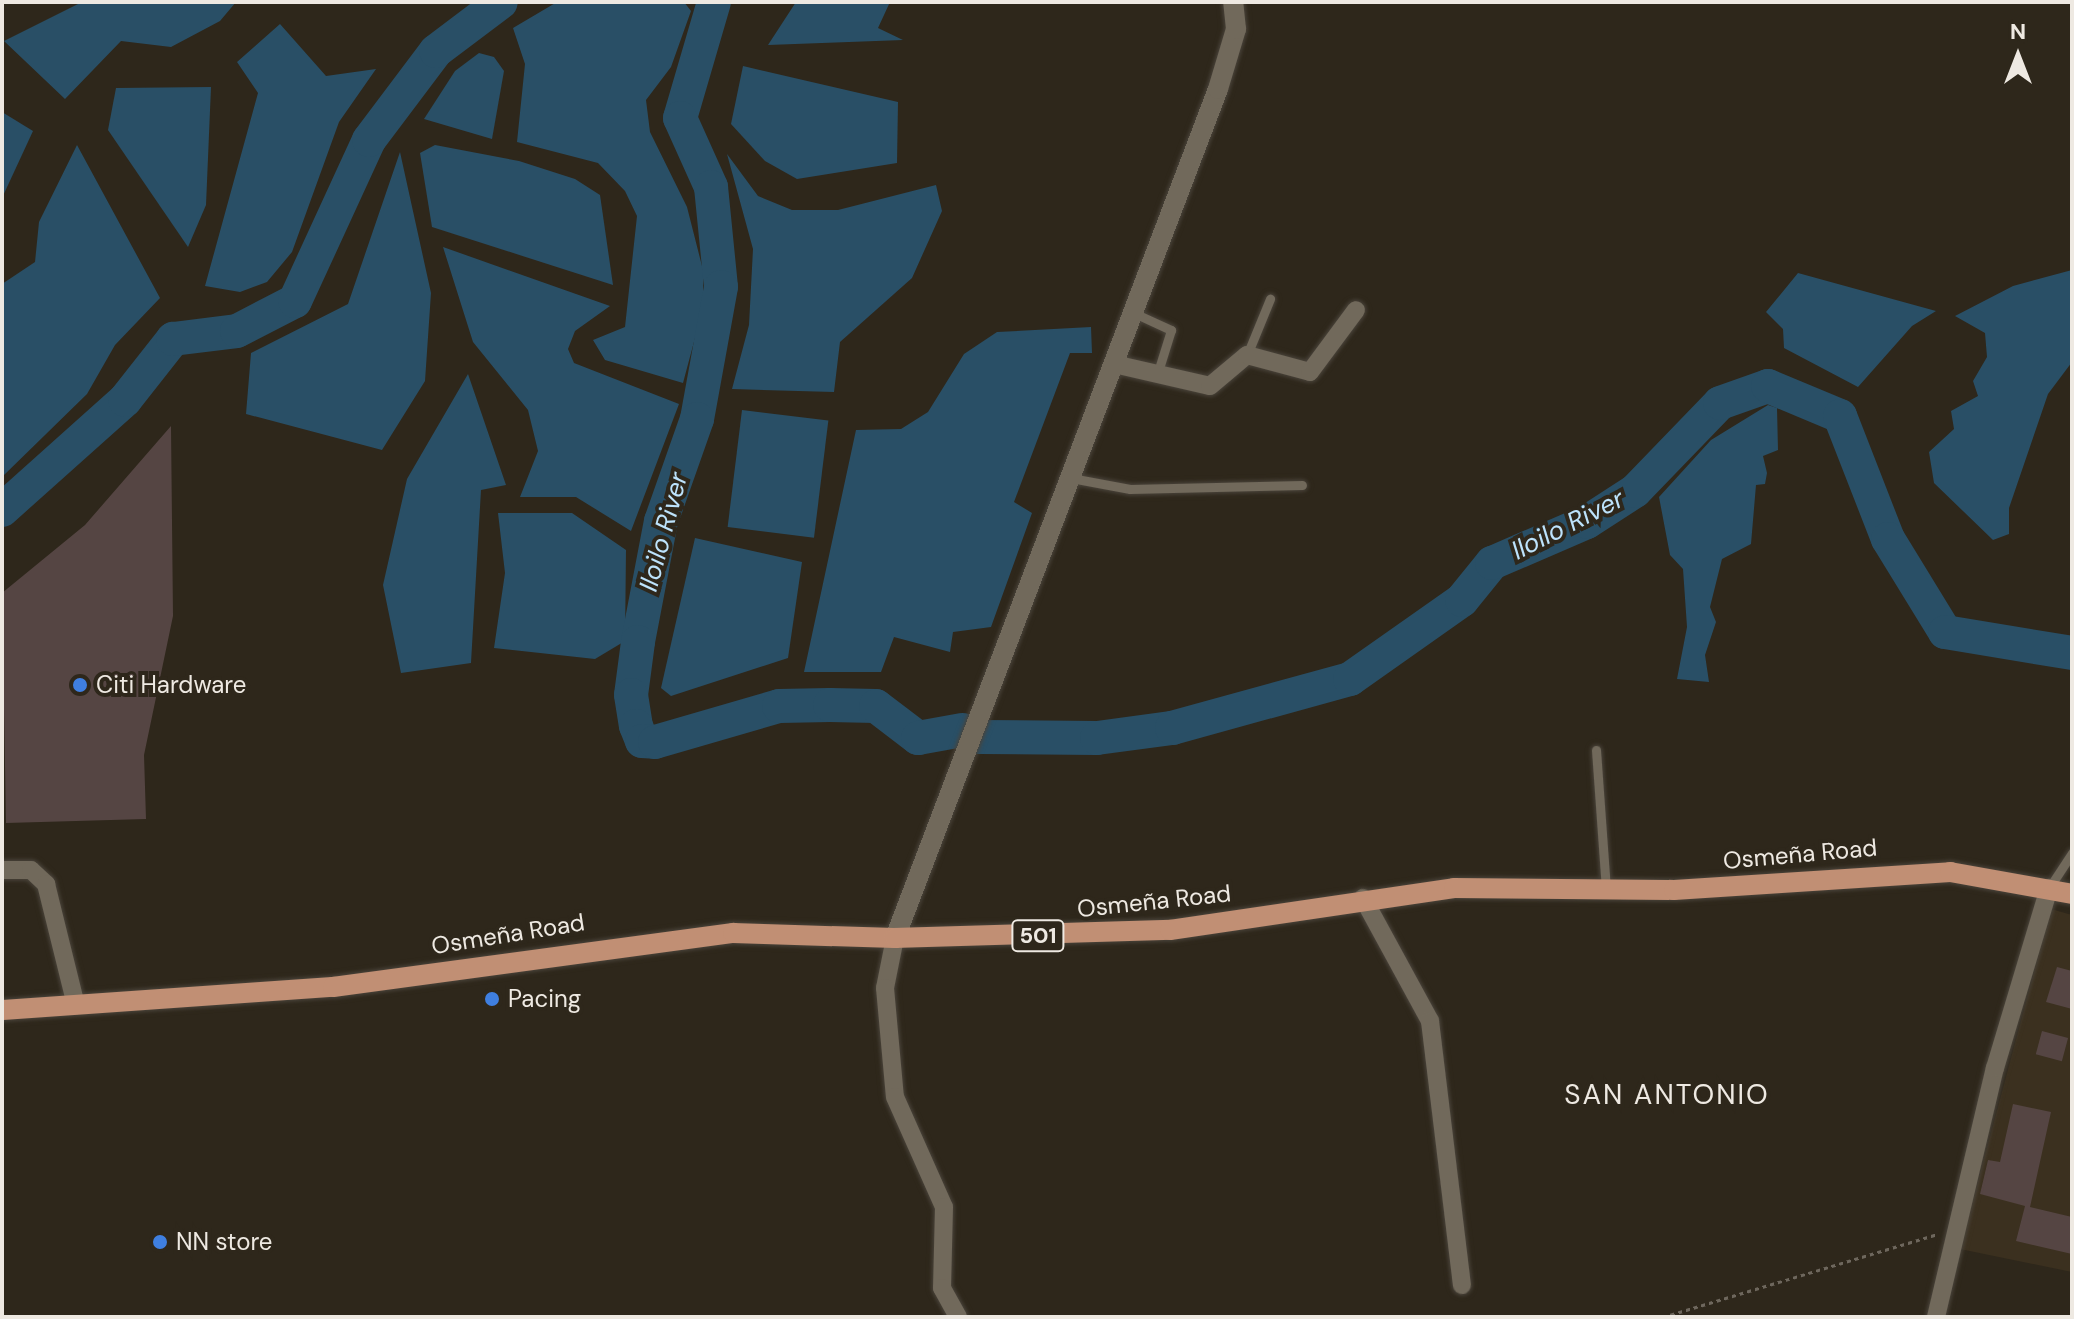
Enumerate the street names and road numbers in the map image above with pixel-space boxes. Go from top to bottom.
street label: Osmeña Road [1722,833,1878,875]
street label: Osmeña Road [1076,879,1232,923]
street label: Osmeña Road [429,908,587,960]
road number: 501 [1010,918,1066,954]

